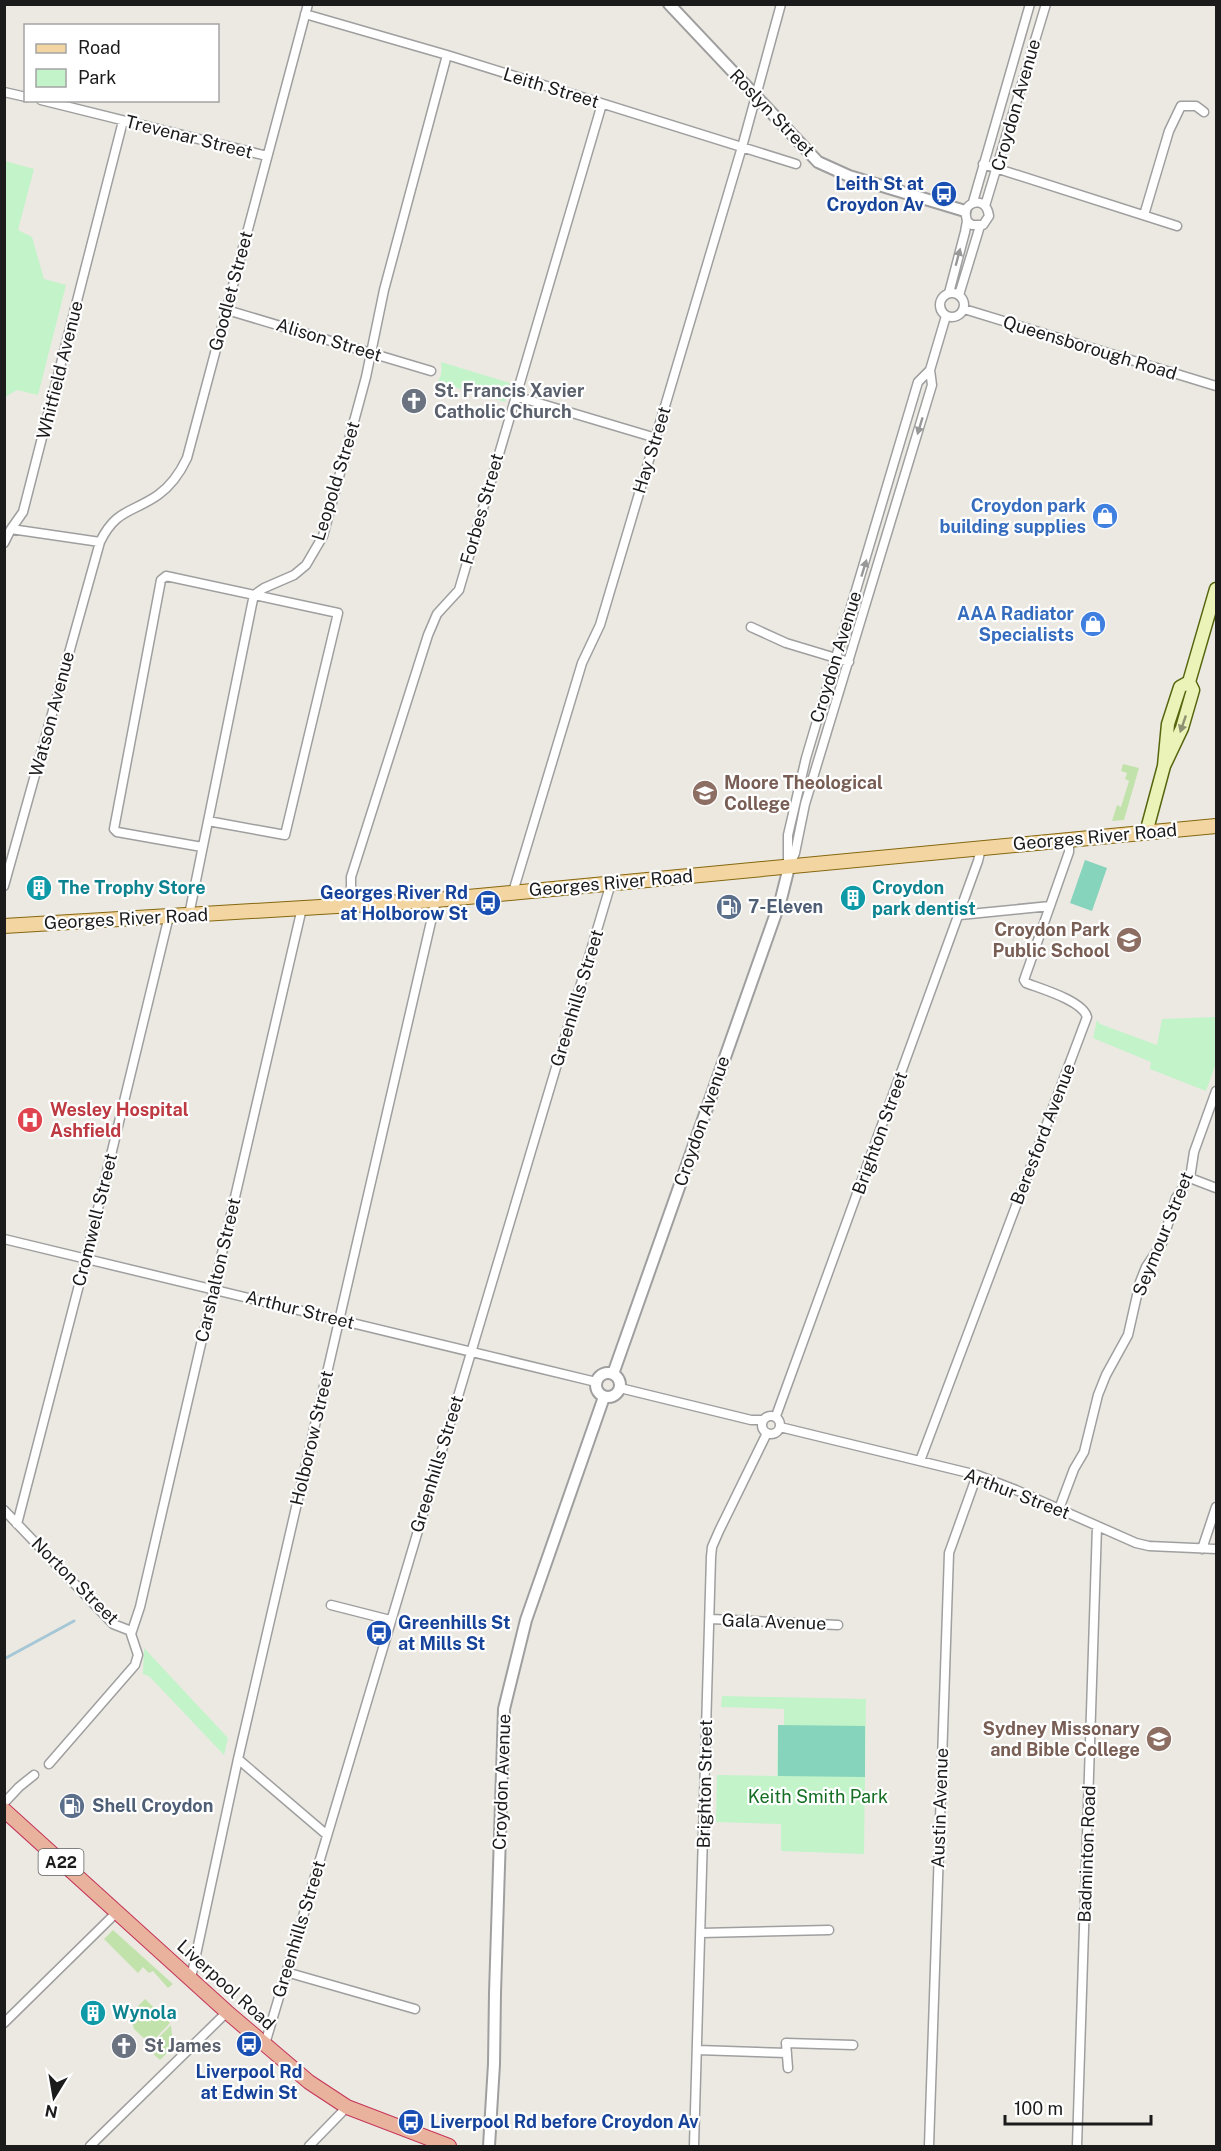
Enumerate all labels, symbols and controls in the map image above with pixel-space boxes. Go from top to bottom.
legend [24,24,219,102]
street label: Croydon Avenue [987,36,1044,173]
text: Road [78,37,121,58]
street label: Leith Street [501,63,602,112]
street label: Roslyn Street [725,65,819,161]
text: Park [78,67,116,88]
street label: Trevenar Street [123,111,255,162]
place label: Leith St at Croydon Av [826,173,925,215]
bus stop icon: Leith St at Croydon Av [929,179,959,209]
street label: Goodlet Street [204,229,257,353]
one-way arrow [954,248,964,266]
street label: Whitfield Avenue [32,299,87,441]
street label: Queensborough Road [1001,311,1180,384]
street label: Alison Street [274,314,384,366]
place label: St. Francis Xavier Catholic Church [434,380,585,422]
church icon: St. Francis Xavier Catholic Church [399,386,429,416]
street label: Hay Street [628,404,675,496]
one-way arrow [914,417,924,435]
street label: Leopold Street [307,418,364,543]
street label: Forbes Street [456,451,507,567]
place label: Croydon park building supplies [940,495,1087,537]
shop icon: Croydon park building supplies [1090,501,1120,531]
one-way arrow [860,559,869,577]
street label: Croydon Avenue [806,589,865,725]
place label: AAA Radiator Specialists [957,603,1075,645]
shop icon: AAA Radiator Specialists [1078,609,1108,639]
street label: Watson Avenue [25,649,78,779]
one-way arrow [1177,716,1187,734]
place label: Moore Theological College [724,772,883,814]
school or university icon: Moore Theological College [690,778,720,808]
street label: Georges River Road [1012,819,1178,854]
street label: Georges River Road [528,865,694,900]
building icon: The Trophy Store [24,873,54,903]
place label: The Trophy Store [58,877,206,898]
place label: Croydon park dentist [872,877,976,919]
place label: Georges River Rd at Holborow St [320,882,468,924]
building icon: Croydon park dentist [838,883,868,913]
bus stop icon: Georges River Rd at Holborow St [473,888,503,918]
fuel station icon: 7-Eleven [714,892,744,922]
place label: 7-Eleven [748,896,823,917]
street label: Georges River Road [43,904,209,933]
place label: Croydon Park Public School [993,919,1111,961]
school or university icon: Croydon Park Public School [1114,925,1144,955]
street label: Greenhills Street [546,927,607,1069]
street label: Croydon Avenue [669,1053,734,1189]
street label: Beresford Avenue [1006,1060,1079,1207]
street label: Brighton Street [848,1069,911,1197]
place label: Wesley Hospital Ashfield [50,1099,189,1141]
hospital icon: Wesley Hospital Ashfield [15,1105,45,1135]
street label: Cromwell Street [68,1151,121,1289]
street label: Seymour Street [1128,1169,1197,1299]
street label: Carshalton Street [191,1196,244,1344]
street label: Arthur Street [243,1286,357,1333]
street label: Holborow Street [286,1368,337,1507]
street label: Greenhills Street [406,1393,467,1535]
street label: Arthur Street [961,1464,1073,1523]
street label: Norton Street [27,1533,123,1629]
street label: Gala Avenue [721,1609,827,1634]
place label: Greenhills St at Mills St [398,1612,511,1654]
bus stop icon: Greenhills St at Mills St [364,1618,394,1648]
street label: Croydon Avenue [489,1714,514,1850]
place label: Sydney Missonary and Bible College [983,1718,1140,1760]
street label: Brighton Street [693,1719,716,1849]
school or university icon: Sydney Missonary and Bible College [1144,1724,1174,1754]
street label: Austin Avenue [927,1748,952,1868]
street label: Badminton Road [1074,1785,1099,1923]
park label: Keith Smith Park [748,1786,888,1807]
fuel station icon: Shell Croydon [57,1791,87,1821]
place label: Shell Croydon [92,1795,213,1816]
road number: A22 [38,1849,84,1875]
street label: Greenhills Street [268,1858,329,2000]
street label: Liverpool Road [173,1935,280,2034]
building icon: Wynola [78,1998,108,2028]
place label: Wynola [112,2002,177,2023]
bus stop icon: Liverpool Rd at Edwin St [234,2029,264,2059]
church icon: St James [109,2031,139,2061]
place label: St James [144,2035,221,2056]
place label: Liverpool Rd at Edwin St [196,2061,302,2103]
north arrow [24,2067,84,2127]
scale bar [1005,2088,1150,2126]
text: 100 m [1014,2098,1063,2119]
text: N [43,2101,59,2122]
bus stop icon: Liverpool Rd before Croydon Av [396,2107,426,2137]
place label: Liverpool Rd before Croydon Av [430,2111,699,2132]

